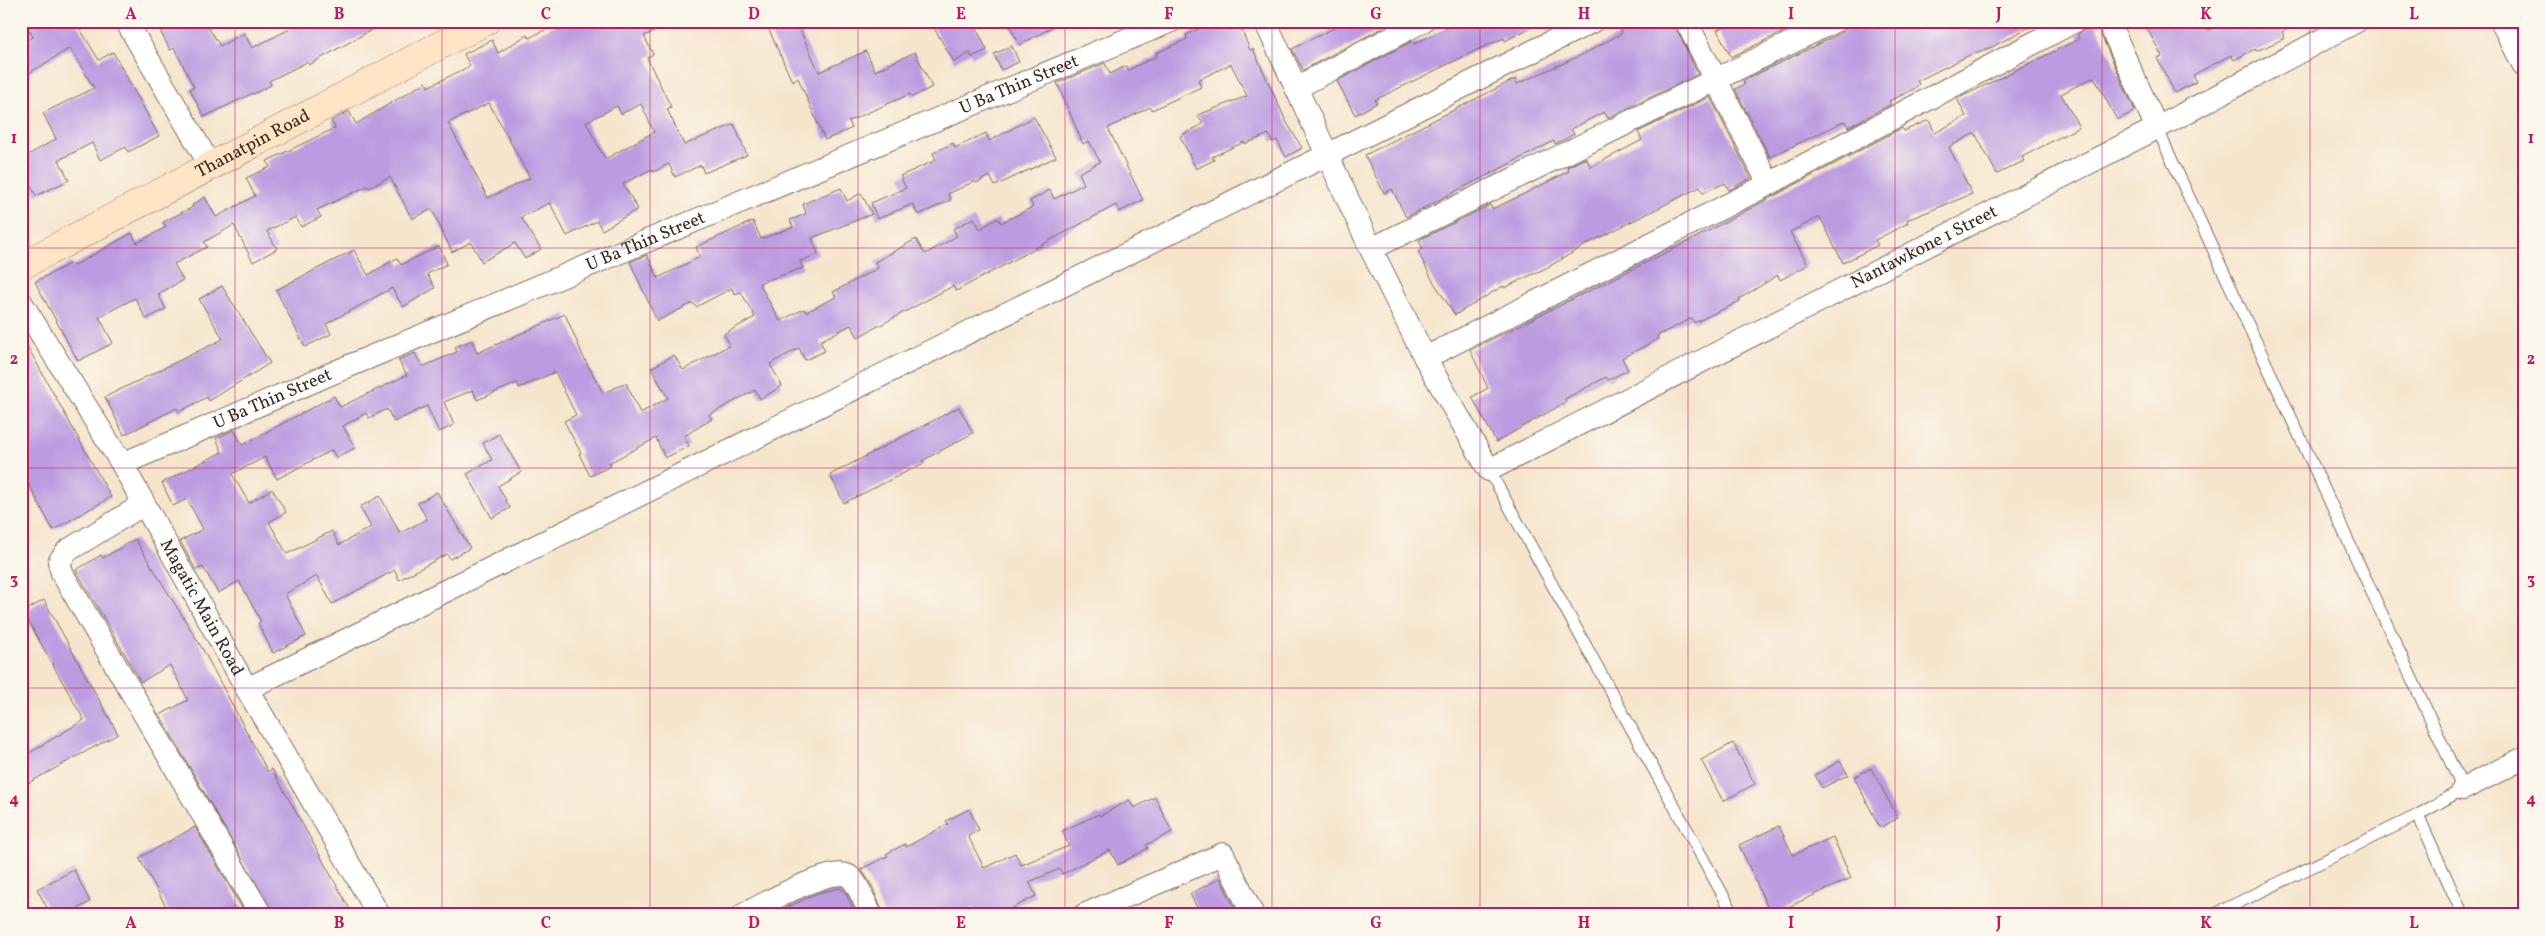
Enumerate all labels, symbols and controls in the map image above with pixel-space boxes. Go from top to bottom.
text: A [125,4,137,26]
text: B [334,4,345,26]
text: C [541,4,551,26]
text: D [748,4,760,26]
text: E [956,4,966,26]
text: F [1164,4,1174,26]
text: G [1370,4,1382,26]
text: H [1578,4,1590,26]
text: I [1788,4,1794,26]
text: J [1995,4,2002,26]
text: K [2200,4,2212,26]
text: L [2409,4,2419,26]
street label: U Ba Thin Street [956,49,1082,121]
street label: Thanatpin Road [191,103,315,184]
text: 1 [11,128,17,150]
text: 1 [2528,128,2534,150]
street label: Nantawkone 1 Street [1847,199,2002,295]
street label: U Ba Thin Street [582,205,709,278]
text: 2 [10,349,18,371]
text: 2 [2527,349,2535,371]
street label: U Ba Thin Street [209,362,336,436]
street label: Magatic Main Road [154,534,250,680]
text: 3 [10,569,18,591]
text: 3 [2527,569,2535,591]
text: 4 [9,789,19,811]
text: 4 [2526,789,2536,811]
text: A [125,913,137,935]
text: B [334,913,345,935]
text: C [541,913,551,935]
text: D [748,913,760,935]
text: E [956,913,966,935]
text: F [1164,913,1174,935]
text: G [1370,913,1382,935]
text: H [1578,913,1590,935]
text: I [1788,913,1794,935]
text: J [1995,913,2002,935]
text: K [2200,913,2212,935]
text: L [2409,913,2419,935]

